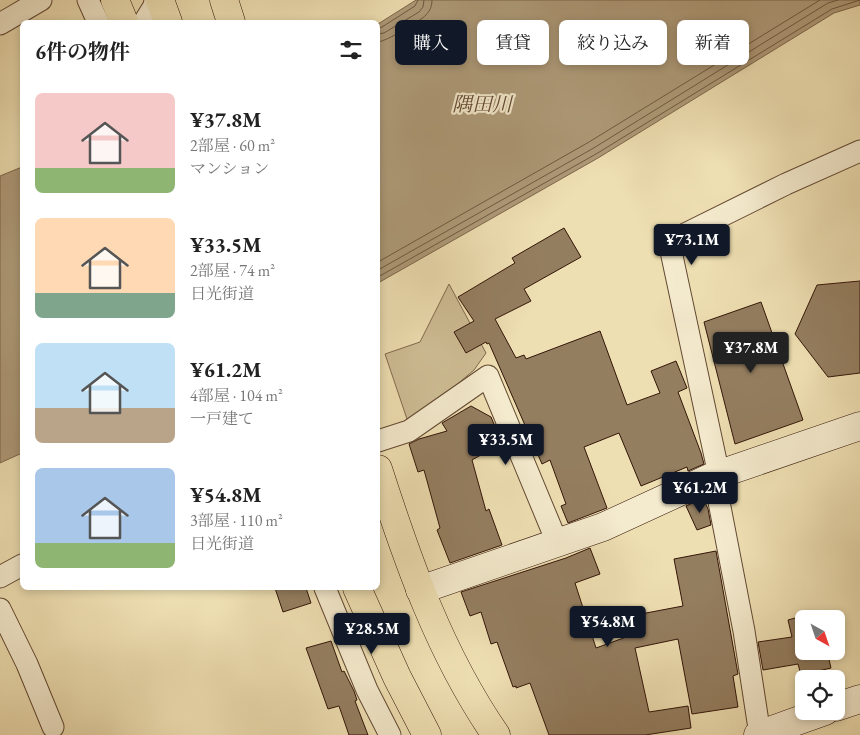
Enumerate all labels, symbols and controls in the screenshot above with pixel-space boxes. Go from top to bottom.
chip: 購入 [395,20,467,65]
chip: 賃貸 [477,20,549,65]
chip: 絞り込み [559,20,667,65]
chip: 新着 [677,20,749,65]
icon: filters [337,36,365,64]
text: 6件の物件 [35,38,130,65]
water label: 隅田川 [452,91,514,117]
text: ¥37.8M [190,106,261,133]
icon: home [75,113,135,173]
text: 2部屋 · 60 m² [190,135,275,156]
text: マンション [190,158,269,179]
pin: ¥73.1M [651,224,733,266]
text: ¥73.1M [665,229,719,250]
text: ¥33.5M [190,231,261,258]
icon: home [75,238,135,298]
text: 2部屋 · 74 m² [190,260,275,281]
text: 日光街道 [190,283,254,304]
pin: ¥37.8M [710,332,792,374]
text: ¥37.8M [724,337,778,358]
text: ¥61.2M [190,356,261,383]
icon: home [75,363,135,423]
text: 4部屋 · 104 m² [190,385,283,406]
text: 一戸建て [190,408,254,429]
pin: ¥33.5M [465,424,547,466]
text: ¥33.5M [479,429,533,450]
pin: ¥61.2M [659,472,741,514]
text: ¥61.2M [673,477,727,498]
text: ¥54.8M [190,481,261,508]
icon: home [75,488,135,548]
text: 3部屋 · 110 m² [190,510,283,531]
text: 日光街道 [190,533,254,554]
pin: ¥54.8M [567,606,649,648]
north arrow [795,610,845,660]
map controls [795,610,845,720]
text: ¥54.8M [581,611,635,632]
pin: ¥28.5M [331,612,413,655]
text: ¥28.5M [345,618,399,639]
button: locate [795,670,845,720]

